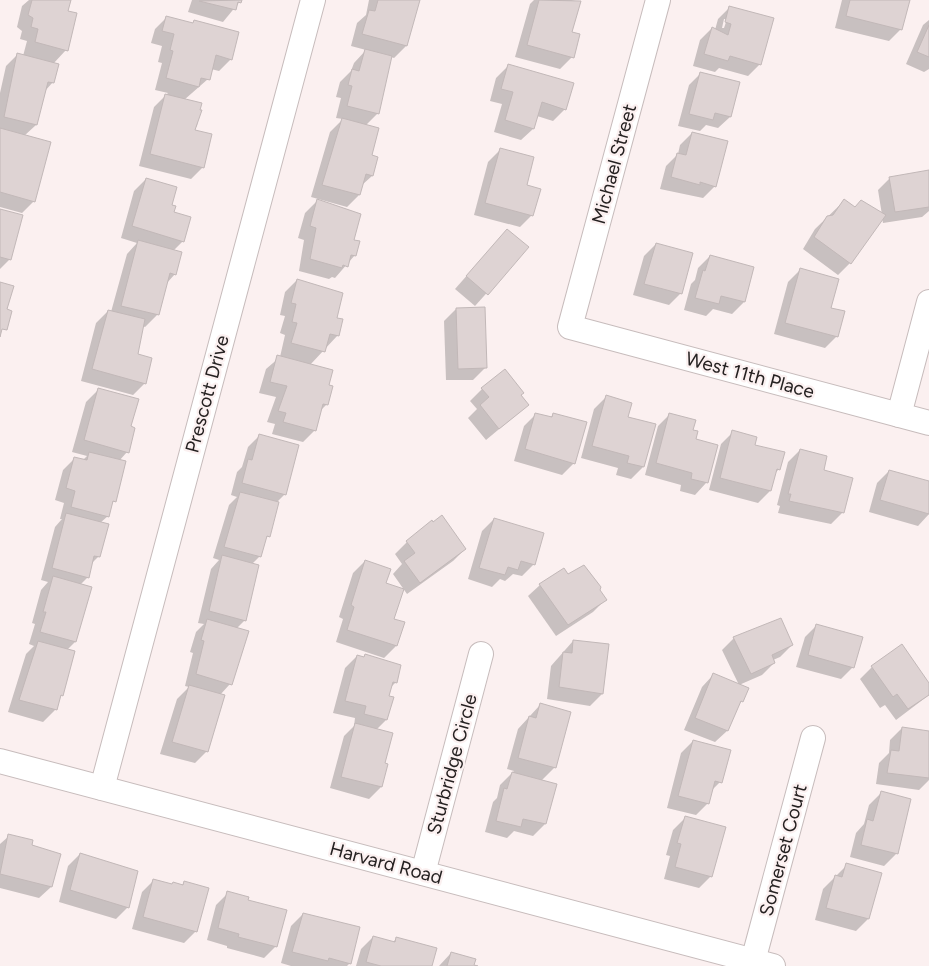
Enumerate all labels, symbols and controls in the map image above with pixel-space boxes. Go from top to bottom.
street label: Michael Street [587,101,641,227]
street label: Prescott Drive [180,333,234,455]
street label: West 11th Place [683,347,817,403]
street label: Sturbridge Circle [422,691,482,837]
street label: Somerset Court [754,781,812,919]
street label: Harvard Road [327,837,445,889]

